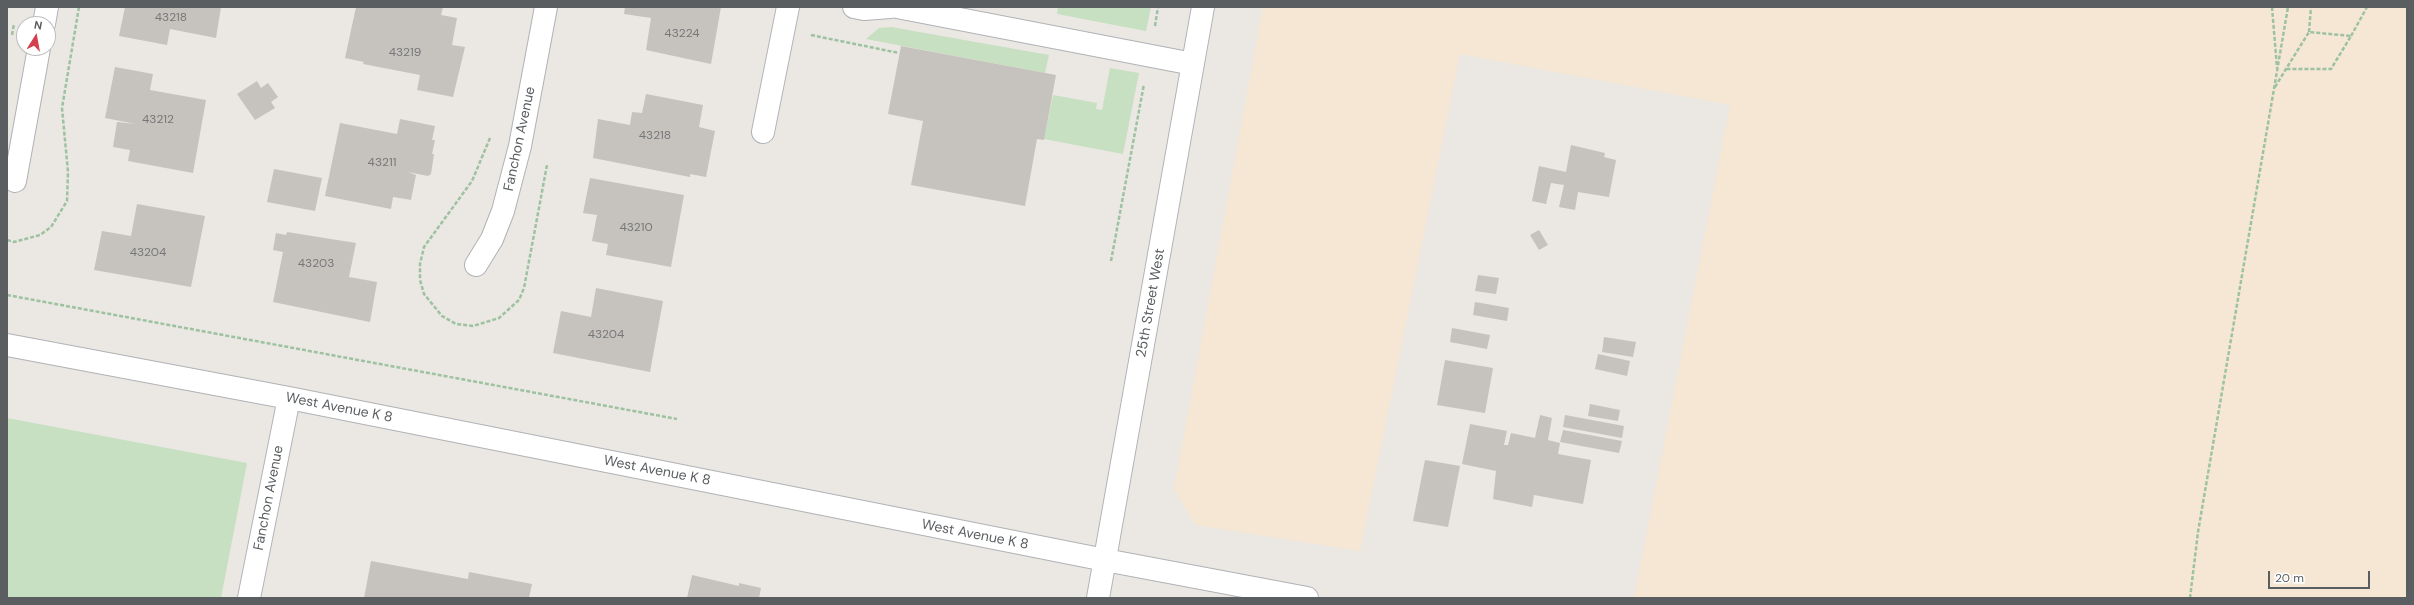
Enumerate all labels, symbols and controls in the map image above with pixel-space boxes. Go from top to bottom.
house number: 43218 [155,11,187,25]
north arrow [16,16,56,56]
text: N [33,18,43,33]
house number: 43224 [664,27,700,41]
house number: 43219 [389,46,421,60]
street label: Fanchon Avenue [501,85,539,193]
house number: 43212 [142,113,174,127]
house number: 43218 [639,129,671,143]
house number: 43211 [368,156,396,170]
house number: 43210 [619,221,653,235]
house number: 43204 [130,246,166,260]
street label: 25th Street West [1133,247,1169,359]
house number: 43203 [298,257,334,271]
house number: 43204 [588,328,624,342]
street label: West Avenue K 8 [284,389,394,427]
street label: Fanchon Avenue [251,444,287,552]
street label: West Avenue K 8 [602,452,712,490]
street label: West Avenue K 8 [920,516,1030,554]
scale bar [2270,563,2372,589]
text: 20 m [2275,570,2304,586]

